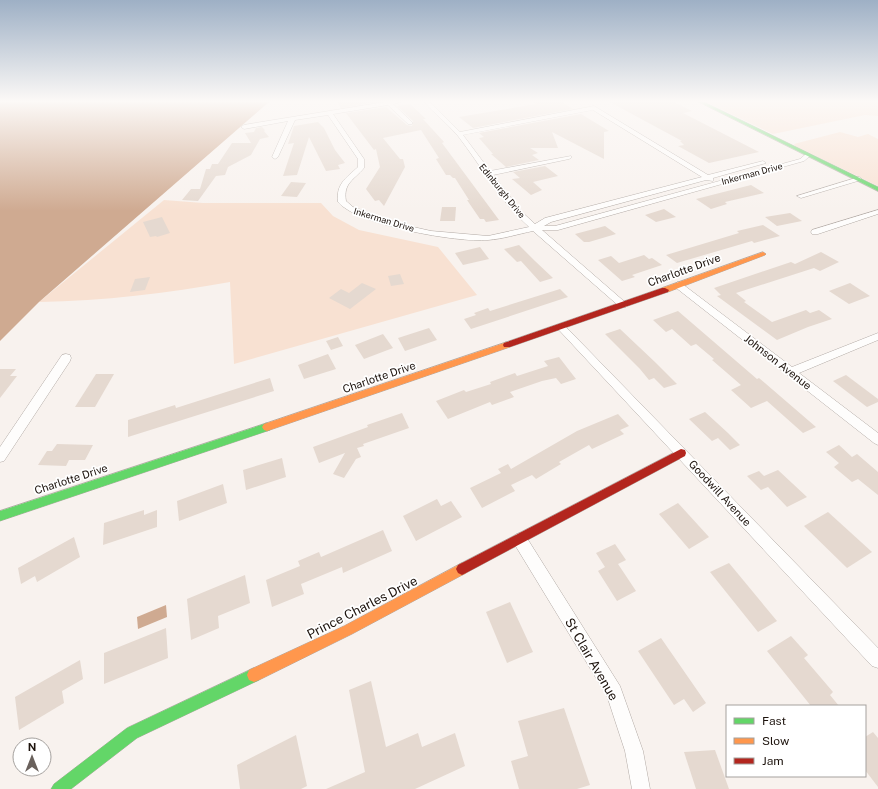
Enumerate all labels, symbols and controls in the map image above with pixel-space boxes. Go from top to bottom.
street label: Inkerman Drive [720,160,784,187]
street label: Edinburgh Drive [477,161,528,220]
street label: Inkerman Drive [352,205,416,234]
street label: Charlotte Drive [646,251,722,289]
street label: Johnson Avenue [742,332,814,392]
street label: Charlotte Drive [341,359,417,395]
street label: Goodwill Avenue [686,458,754,528]
street label: Charlotte Drive [33,462,109,496]
street label: Prince Charles Drive [304,573,420,642]
street label: St Clair Avenue [562,615,621,703]
legend [726,705,866,777]
text: Fast [762,714,787,728]
text: Slow [762,734,790,748]
north arrow [12,737,52,777]
text: N [28,741,36,753]
text: Jam [762,754,784,768]

